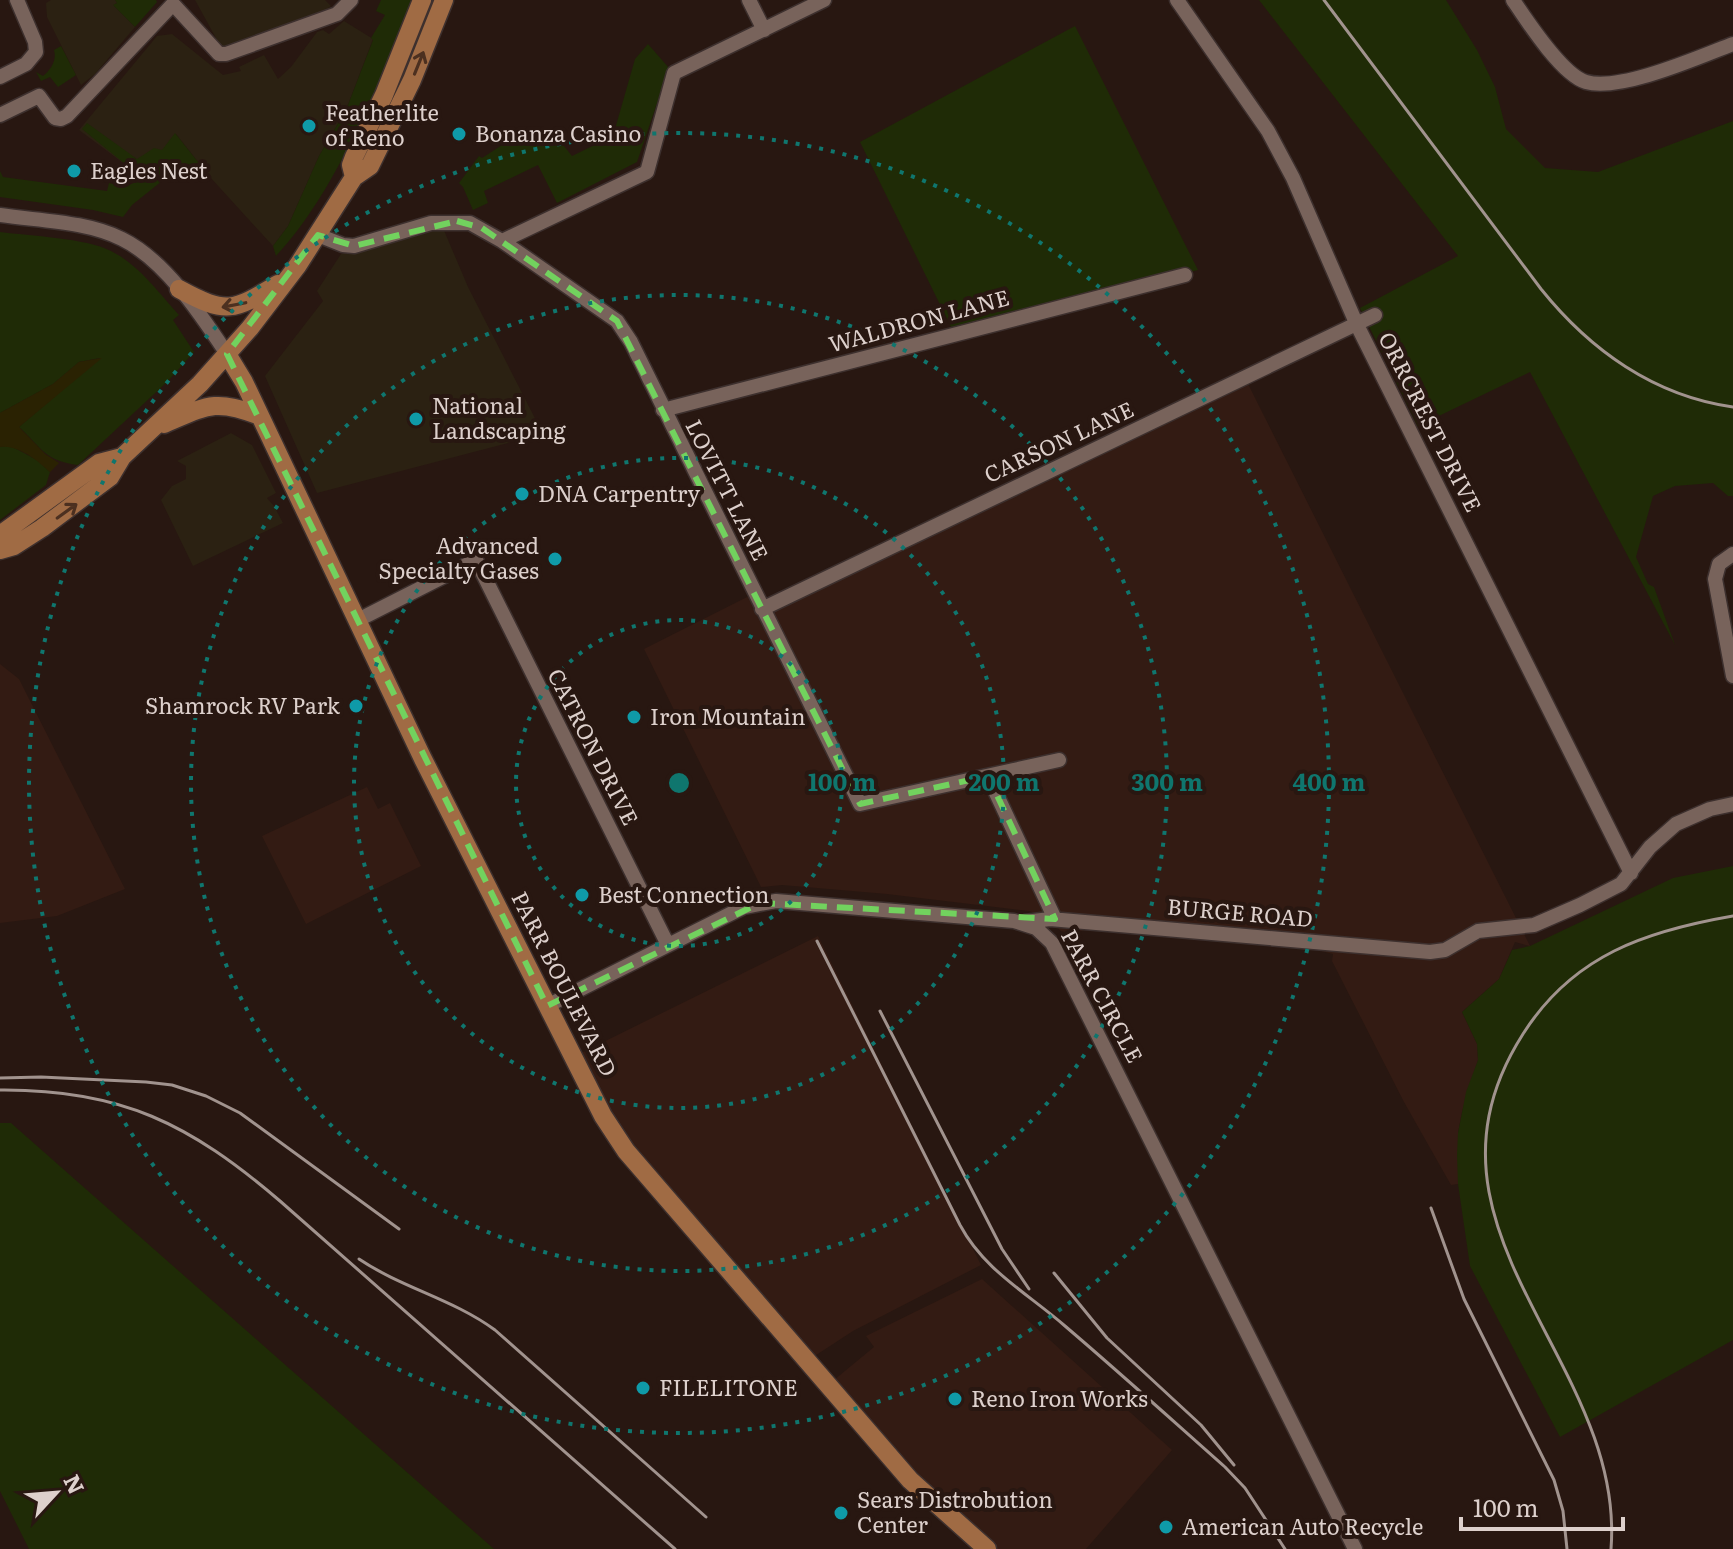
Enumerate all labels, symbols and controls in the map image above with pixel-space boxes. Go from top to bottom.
one-way arrow [413,51,427,76]
place label: Featherlite of Reno [325,95,439,153]
place label: Bonanza Casino [475,116,641,149]
marker: Featherlite of Reno [300,117,318,135]
marker: Bonanza Casino [450,125,468,143]
place label: Eagles Nest [90,153,208,186]
marker: Eagles Nest [65,162,83,180]
street label: WALDRON LANE [825,280,1013,360]
one-way arrow [222,298,248,313]
street label: ORRCREST DRIVE [1372,325,1491,517]
place label: National Landscaping [432,388,567,446]
street label: CARSON LANE [978,391,1139,490]
marker: National Landscaping [407,410,425,428]
street label: LOVITT LANE [679,413,778,566]
place label: DNA Carpentry [538,476,700,509]
marker: DNA Carpentry [513,485,531,503]
one-way arrow [55,503,77,519]
place label: Advanced Specialty Gases [379,528,539,586]
marker: Advanced Specialty Gases [546,550,564,568]
street label: CATRON DRIVE [541,662,648,830]
place label: Shamrock RV Park [145,688,341,721]
marker: Shamrock RV Park [347,697,365,715]
place label: Iron Mountain [650,699,806,732]
marker: Iron Mountain [625,708,643,726]
text: 100 m [808,763,876,798]
text: 200 m [968,763,1040,798]
text: 300 m [1131,763,1203,798]
text: 400 m [1293,763,1365,798]
centre of rings [665,769,693,797]
place label: Best Connection [598,877,769,910]
street label: PARR BOULEVARD [504,885,626,1082]
marker: Best Connection [573,886,591,904]
street label: BURGE ROAD [1166,889,1314,934]
street label: PARR CIRCLE [1054,922,1152,1068]
place label: FILELITONE [659,1370,798,1403]
marker: FILELITONE [634,1379,652,1397]
place label: Reno Iron Works [971,1381,1148,1414]
marker: Reno Iron Works [946,1390,964,1408]
north arrow [16,1453,96,1533]
text: N [56,1468,94,1499]
scale bar [1461,1481,1623,1531]
place label: Sears Distrobution Center [857,1482,1053,1540]
text: 100 m [1473,1489,1539,1524]
marker: Sears Distrobution Center [832,1504,850,1522]
place label: American Auto Recycle [1182,1509,1423,1542]
marker: American Auto Recycle [1157,1518,1175,1536]

